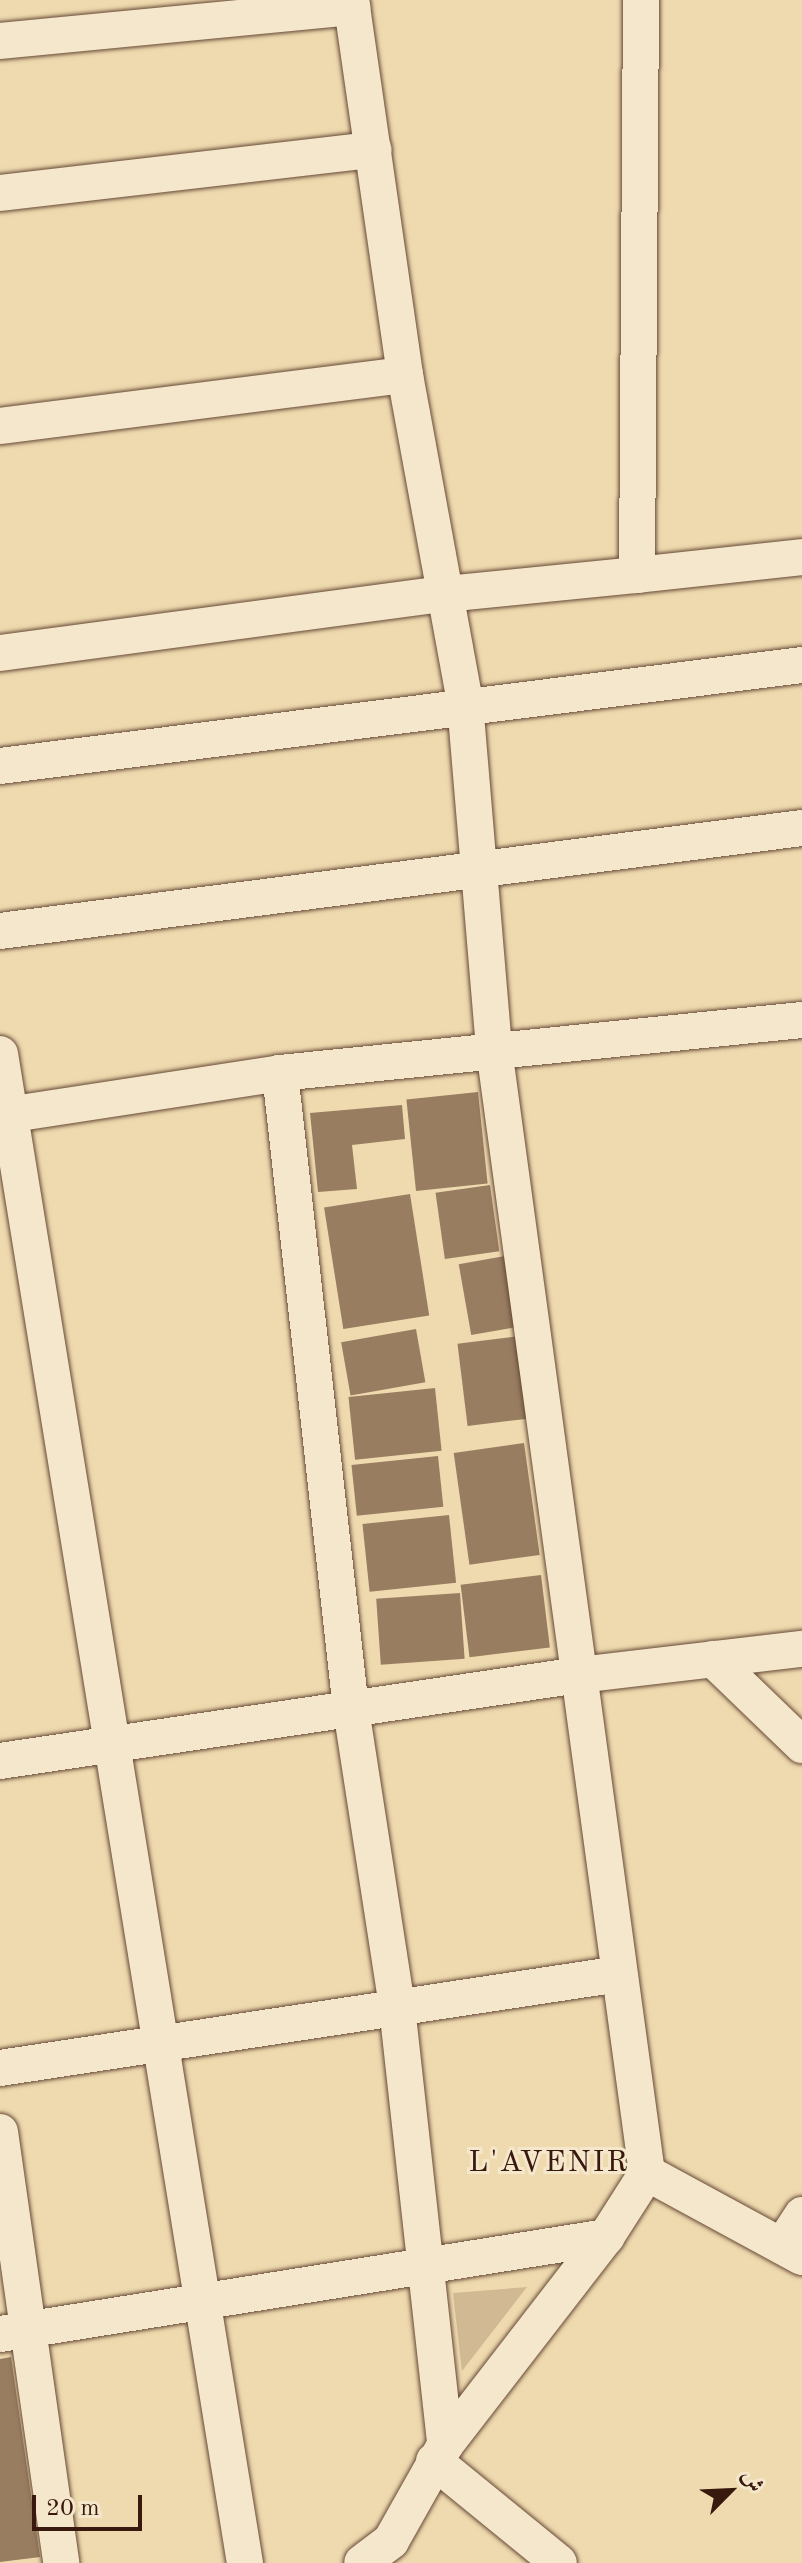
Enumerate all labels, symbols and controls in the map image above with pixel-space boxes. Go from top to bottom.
district label: L'AVENIR [468,2145,630,2181]
north arrow [690,2451,770,2531]
text: ش [737,2467,766,2496]
scale bar [36,2479,146,2529]
text: 20 m [46,2497,100,2521]

